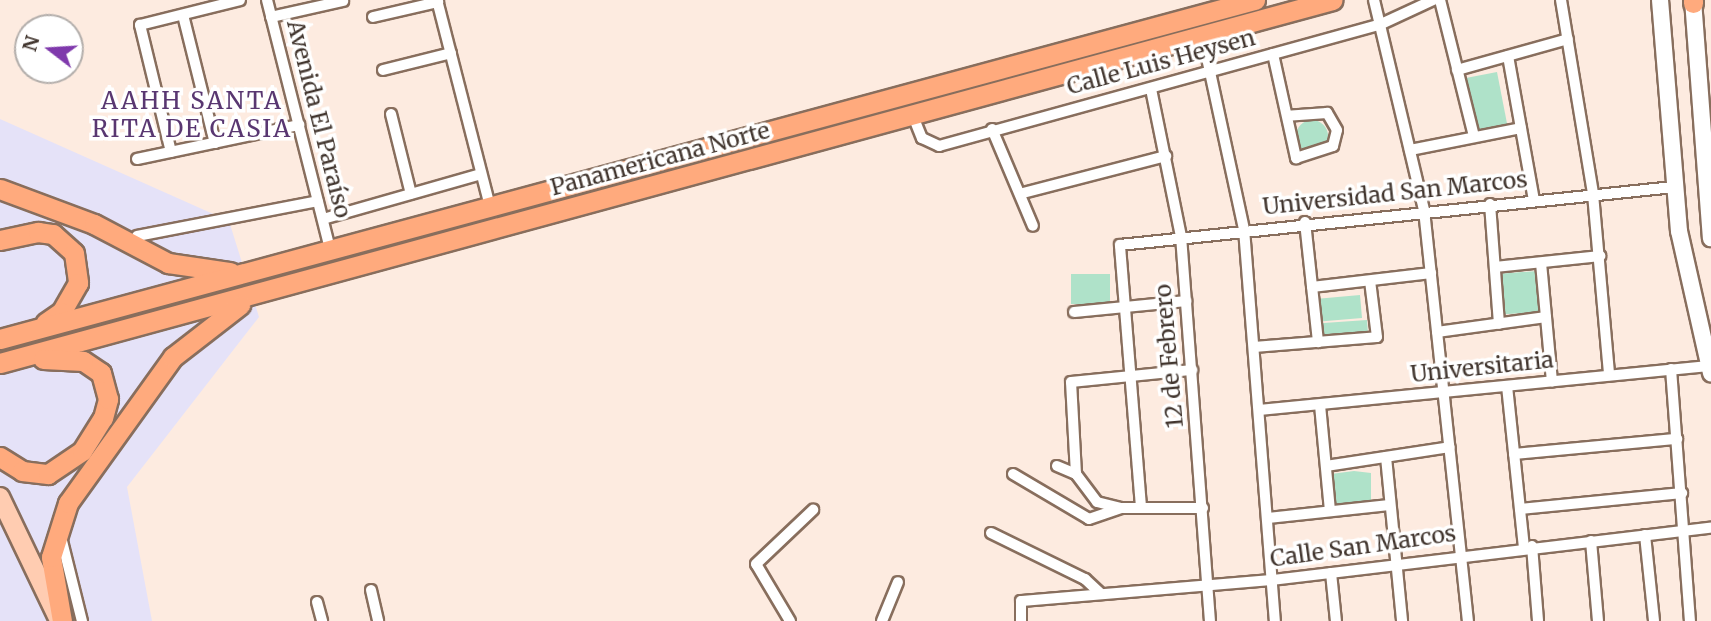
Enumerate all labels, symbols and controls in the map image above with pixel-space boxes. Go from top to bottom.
north arrow [14,14,84,84]
street label: Avenida El Paraíso [281,17,357,221]
street label: Calle Luis Heysen [1064,24,1258,100]
text: N [17,33,44,54]
district label: AAHH SANTA RITA DE CASIA [93,87,291,143]
street label: Panamericana Norte [547,116,773,202]
street label: Universidad San Marcos [1261,165,1529,221]
street label: 12 de Febrero [1149,283,1189,429]
street label: Universitaria [1409,346,1555,388]
street label: Calle San Marcos [1268,519,1458,573]

